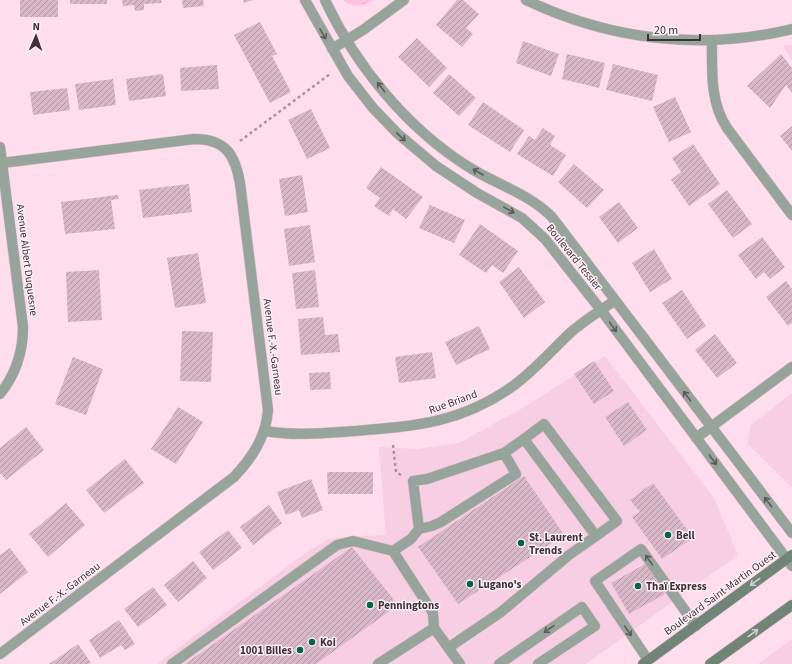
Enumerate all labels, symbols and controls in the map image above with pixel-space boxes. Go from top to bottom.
north arrow [16,16,56,56]
scale bar [648,16,700,42]
text: N [32,19,40,34]
text: 20 m [654,22,678,39]
one-way arrow [320,28,328,40]
one-way arrow [376,81,385,92]
one-way arrow [396,133,407,142]
one-way arrow [472,168,484,176]
street label: Avenue Albert Duquesne [13,203,41,317]
one-way arrow [503,206,515,214]
street label: Boulevard Tessier [543,221,605,293]
street label: Avenue F.-X.-Garneau [260,298,286,396]
one-way arrow [609,321,617,332]
street label: Rue Briand [427,386,479,418]
one-way arrow [683,391,692,402]
one-way arrow [709,455,717,466]
one-way arrow [764,496,773,507]
place label: Bell [676,528,695,543]
place label: St. Laurent Trends [529,530,583,558]
marker: Bell [663,530,673,540]
marker: St. Laurent Trends [516,538,526,548]
street label: Boulevard Saint-Martin Ouest [661,547,779,639]
one-way arrow [645,555,653,566]
street label: Avenue F.-X.-Garneau [17,559,103,629]
place label: Lugano's [478,577,522,592]
one-way arrow [750,578,761,586]
marker: Lugano's [465,579,475,589]
place label: Thaï Express [646,579,707,594]
marker: Thaï Express [633,581,643,591]
place label: Penningtons [378,598,439,613]
marker: Penningtons [365,600,375,610]
one-way arrow [544,625,555,633]
one-way arrow [624,625,632,636]
one-way arrow [748,629,759,637]
place label: Koi [320,635,336,650]
marker: Koi [307,637,317,647]
place label: 1001 Billes [240,643,292,658]
marker: 1001 Billes [295,645,305,655]

